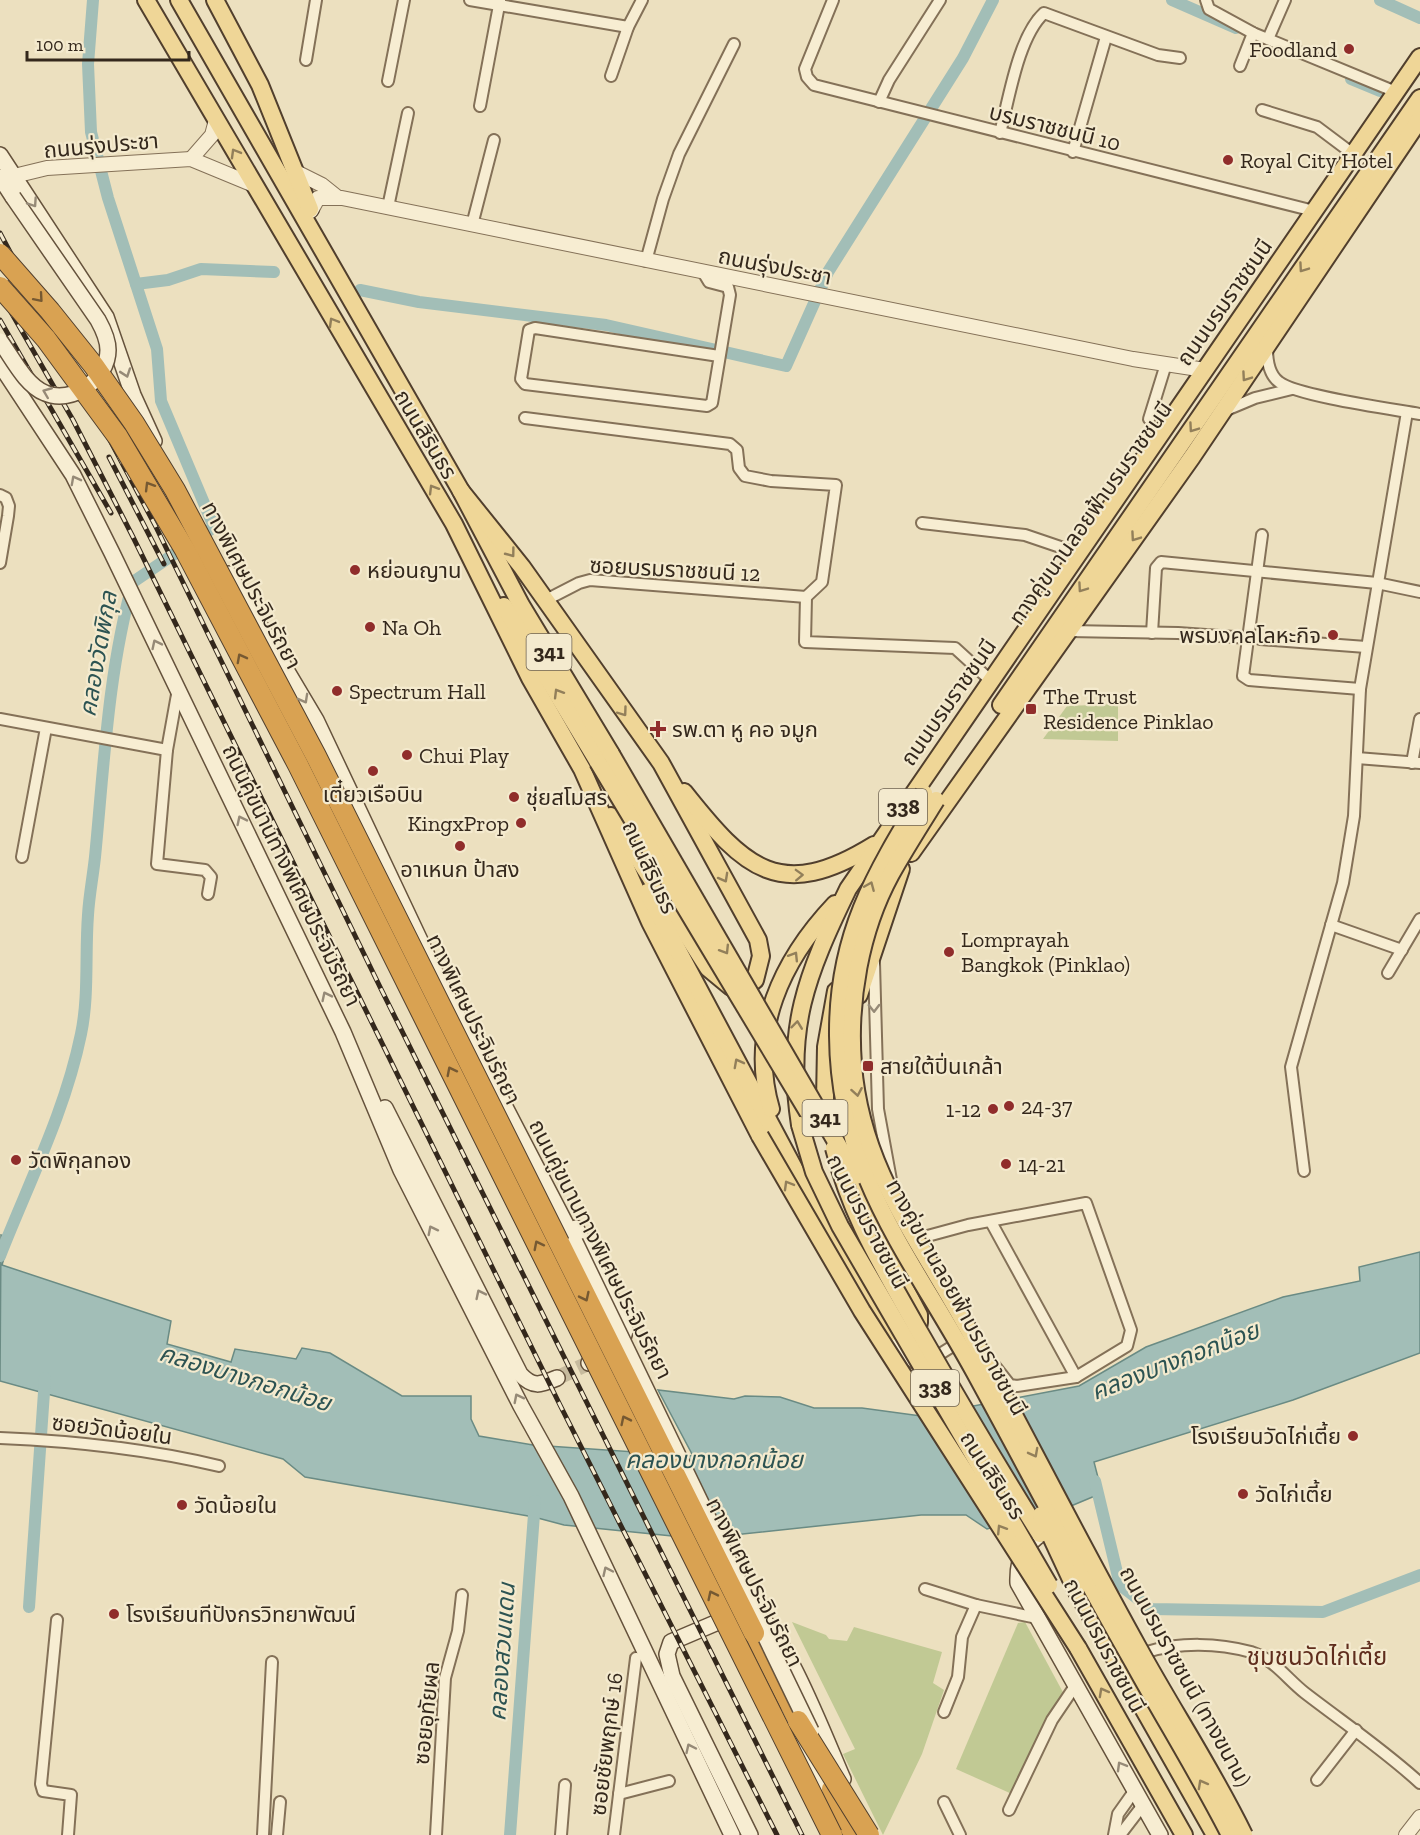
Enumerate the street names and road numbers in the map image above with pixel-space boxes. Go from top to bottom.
street label: บรมราชชนนี 10 [986,98,1123,157]
street label: ถนนรุ่งประชา [42,127,160,164]
street label: ถนนบรมราชชนนี [1171,234,1278,371]
street label: ถนนรุ่งประชา [716,242,834,291]
street label: ถนนสิรินธร [388,385,463,484]
street label: ทางคู่ขนานลอยฟ้าบรมราชชนนี [1003,397,1178,630]
street label: ทางพิเศษประจิมรัถยา [196,497,307,674]
street label: ซอยบรมราชชนนี 12 [589,552,761,587]
road number: 341 [526,634,572,670]
street label: ถนนบรมราชชนนี [895,634,1002,771]
street label: ถนนคู่ขนานทางพิเศษประจิมรัถยา [216,740,367,1011]
road number: 338 [879,789,927,825]
street label: ถนนสิรินธร [616,816,683,918]
street label: ทางพิเศษประจิมรัถยา [421,930,527,1109]
road number: 341 [802,1100,848,1136]
street label: ถนนคู่ขนานทางพิเศษประจิมรัถยา [523,1115,678,1384]
street label: ถนนบรมราชชนนี [821,1149,914,1293]
street label: ทางคู่ขนานลอยฟ้าบรมราชชนนี [880,1174,1033,1420]
road number: 338 [911,1370,959,1406]
street label: ซอยวัดน้อยใน [50,1409,174,1450]
street label: ถนนสิรินธร [954,1426,1031,1524]
street label: ทางพิเศษประจิมรัถยา [700,1493,809,1671]
street label: ถนนบรมราชชนนี (ทางขนาน) [1114,1561,1257,1791]
street label: ถนนบรมราชชนนี [1058,1573,1151,1717]
street label: ซอยอุทัยผล [408,1660,445,1766]
street label: ซอยชัยพฤกษ์ 16 [584,1671,629,1817]

